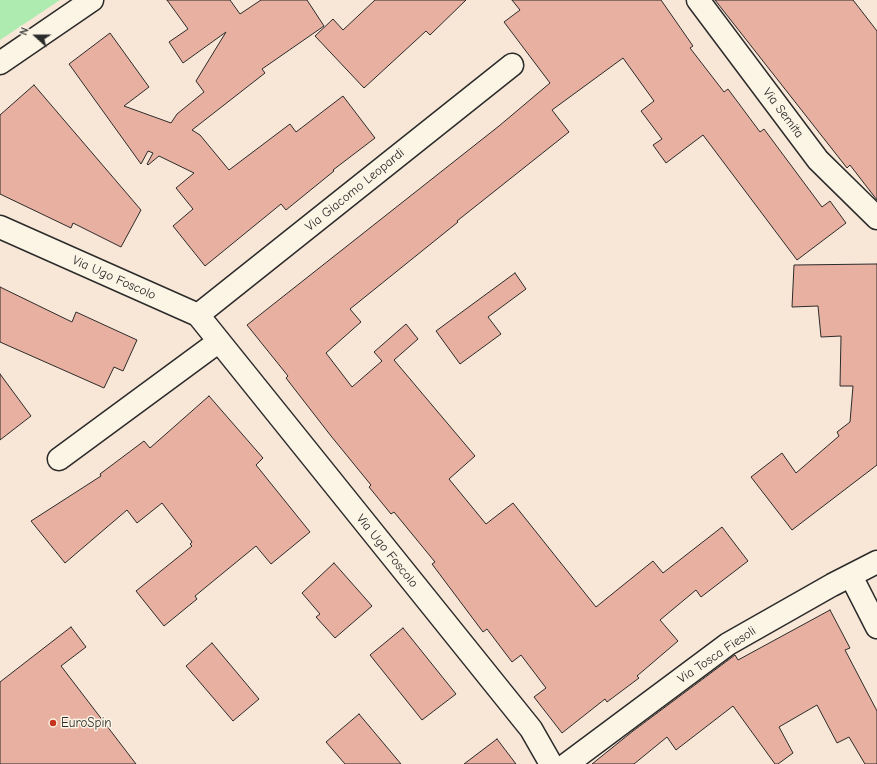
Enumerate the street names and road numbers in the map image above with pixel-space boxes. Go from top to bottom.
street label: Via Semita [759,85,807,141]
street label: Via Giacomo Leopardi [302,145,408,235]
street label: Via Ugo Foscolo [70,253,158,303]
street label: Via Ugo Foscolo [353,511,421,591]
street label: Via Tosca Fiesoli [675,623,759,687]

